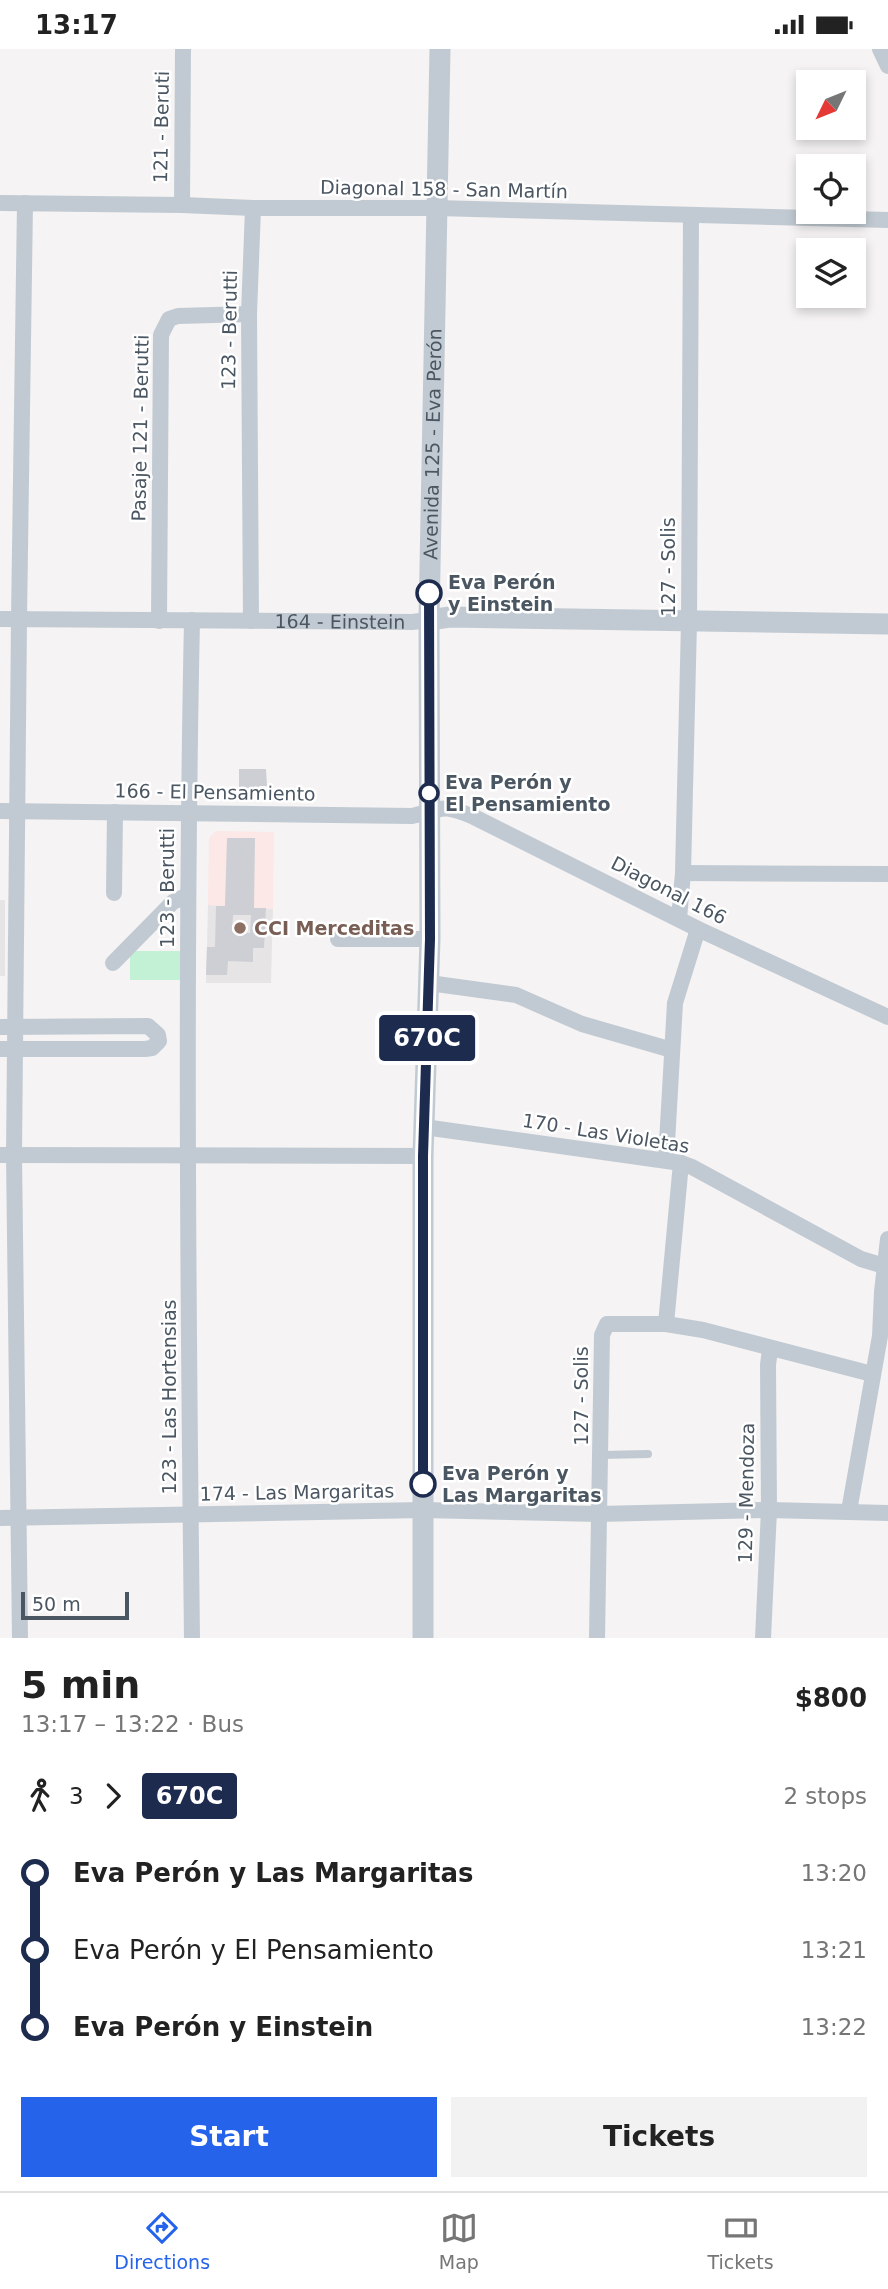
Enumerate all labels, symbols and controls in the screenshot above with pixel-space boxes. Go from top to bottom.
text: 13:17 [35,10,118,40]
north arrow [796,70,866,140]
map controls [796,70,866,308]
street label: 121 - Beruti [149,71,173,183]
button: locate [796,154,866,224]
street label: Diagonal 158 - San Martín [320,176,568,202]
button: layers [796,238,866,308]
street label: 123 - Berutti [217,270,241,390]
street label: Avenida 125 - Eva Perón [419,328,446,560]
street label: Pasaje 121 - Berutti [127,334,153,522]
street label: 127 - Solis [657,517,679,617]
place label: Eva Perón y Einstein [448,571,556,615]
marker: Eva Perón y Einstein [416,580,442,606]
street label: 164 - Einstein [274,610,406,633]
place label: Eva Perón y El Pensamiento [445,771,610,815]
street label: 166 - El Pensamiento [114,779,316,805]
marker: Eva Perón y El Pensamiento [419,783,439,803]
street label: 123 - Berutti [156,828,178,948]
street label: Diagonal 166 [608,851,730,929]
place label: CCI Merceditas [254,917,414,939]
marker: CCI Merceditas [232,920,248,936]
line badge: 670C [378,1015,476,1061]
text: 670C [393,1024,461,1052]
street label: 170 - Las Violetas [521,1109,691,1157]
street label: 123 - Las Hortensias [158,1300,180,1495]
street label: 127 - Solis [570,1346,592,1446]
street label: 129 - Mendoza [734,1422,758,1564]
place label: Eva Perón y Las Margaritas [442,1462,601,1506]
marker: Eva Perón y Las Margaritas [410,1471,436,1497]
street label: 174 - Las Margaritas [199,1479,395,1505]
scale bar [21,1589,130,1621]
text: 50 m [32,1593,81,1615]
text: 5 min [21,1663,140,1707]
text: $800 [795,1683,867,1713]
text: 13:17 – 13:22 · Bus [21,1711,244,1737]
icon: walk [21,1777,59,1815]
icon: forward [94,1777,132,1815]
text: 670C [156,1782,223,1810]
text: 3 [69,1783,84,1809]
text: 2 stops [783,1783,867,1809]
text: Eva Perón y Las Margaritas [73,1858,473,1888]
text: 13:20 [801,1860,867,1886]
text: Eva Perón y El Pensamiento [73,1935,434,1965]
text: 13:21 [801,1937,867,1963]
text: Eva Perón y Einstein [73,2012,373,2042]
text: 13:22 [801,2014,867,2040]
button: Start [21,2097,437,2177]
button: Tickets [451,2097,867,2177]
tab: Directions [114,2209,210,2273]
tab: Map [439,2209,479,2273]
tab: Tickets [708,2209,774,2273]

